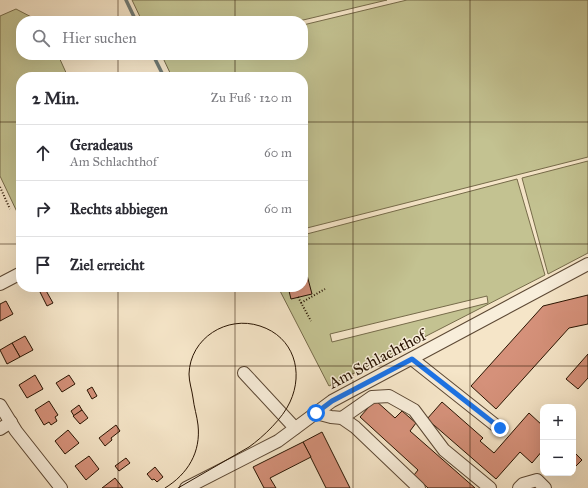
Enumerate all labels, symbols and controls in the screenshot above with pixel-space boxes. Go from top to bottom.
search box [16,16,308,60]
icon: search [30,27,52,49]
text: Hier suchen [62,29,137,47]
text: 2 Min. [32,88,79,109]
text: Zu Fuß · 120 m [211,90,292,106]
text: Geradeaus [70,136,133,154]
icon: ahead [32,142,54,164]
text: 60 m [264,145,292,161]
text: Am Schlachthof [70,154,157,170]
icon: right [32,198,54,220]
text: Rechts abbiegen [70,200,168,218]
text: 60 m [264,201,292,217]
icon: arrive [32,254,54,276]
text: Ziel erreicht [70,256,145,274]
street label: Am Schlachthof [324,324,431,393]
route start [307,404,325,422]
map controls [540,404,576,476]
button: + [540,404,576,440]
route end [491,419,509,437]
button: − [540,440,576,476]

